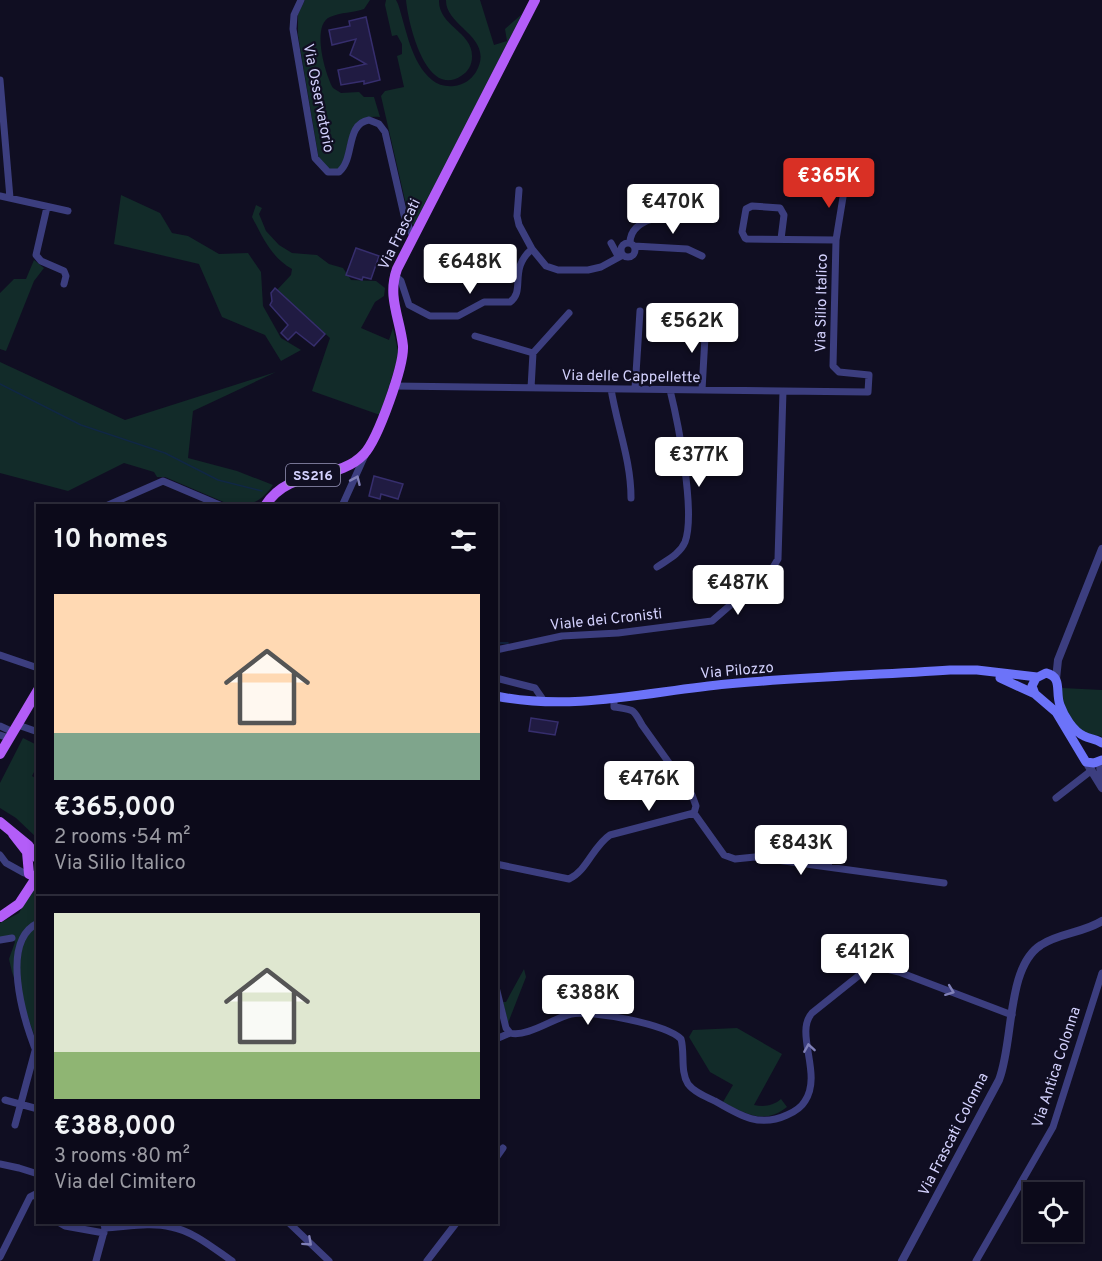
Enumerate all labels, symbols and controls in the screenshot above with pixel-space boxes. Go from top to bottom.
street label: Via Osservatorio [298,42,337,154]
pin: €365K [787,158,871,209]
text: €365K [797,164,861,190]
pin: €470K [631,184,715,235]
text: €470K [641,190,705,216]
street label: Via Frascati [375,196,426,273]
pin: €648K [428,244,512,295]
text: €648K [438,250,502,276]
street label: Via Silio Italico [812,253,833,353]
pin: €562K [650,303,734,354]
text: €562K [660,309,724,335]
street label: Via delle Cappellette [561,367,701,388]
pin: €377K [657,437,741,488]
text: €377K [669,443,729,469]
road number: SS216 [286,464,340,486]
one-way arrow [348,475,360,486]
text: 10 homes [54,524,168,557]
icon: filters [447,524,480,557]
pin: €487K [696,565,780,616]
text: €487K [707,571,769,597]
street label: Viale dei Cronisti [549,605,663,636]
icon: home [213,633,321,741]
street label: Via Pilozzo [700,659,775,684]
pin: €476K [607,761,691,812]
text: €476K [618,767,680,793]
text: €365,000 [54,792,176,825]
text: 2 rooms · 54 m² [54,825,191,851]
pin: €843K [759,825,843,876]
text: €843K [769,831,833,857]
text: Via Silio Italico [54,851,186,877]
pin: €412K [823,934,907,985]
text: €412K [835,940,895,966]
icon: home [213,952,321,1060]
pin: €388K [546,975,630,1026]
text: €388K [556,981,620,1007]
one-way arrow [944,984,954,997]
street label: Via Antica Colonna [1029,1005,1086,1130]
one-way arrow [803,1043,815,1053]
street label: Via Frascati Colonna [915,1070,994,1199]
text: €388,000 [54,1111,176,1144]
text: 3 rooms · 80 m² [54,1144,190,1170]
text: Via del Cimitero [54,1170,196,1196]
map controls [1023,1182,1083,1242]
button: locate [1023,1182,1083,1242]
one-way arrow [302,1235,312,1246]

